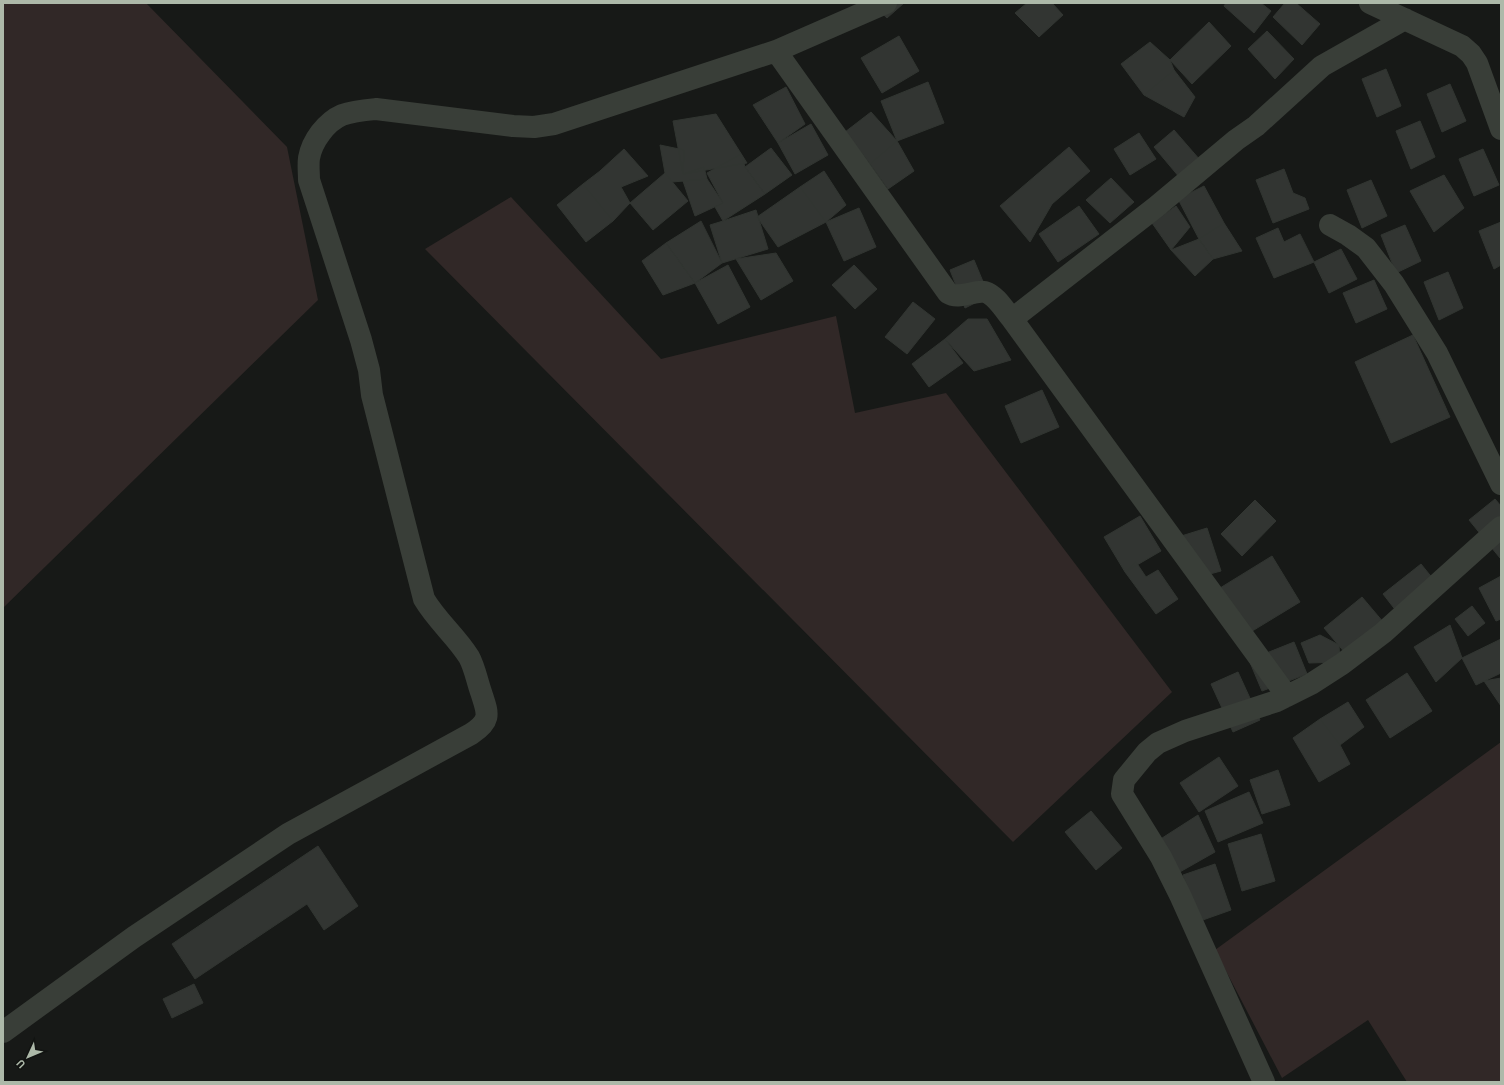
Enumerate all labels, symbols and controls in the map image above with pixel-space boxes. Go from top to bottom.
north arrow [8,1037,48,1077]
text: U [13,1057,28,1071]

